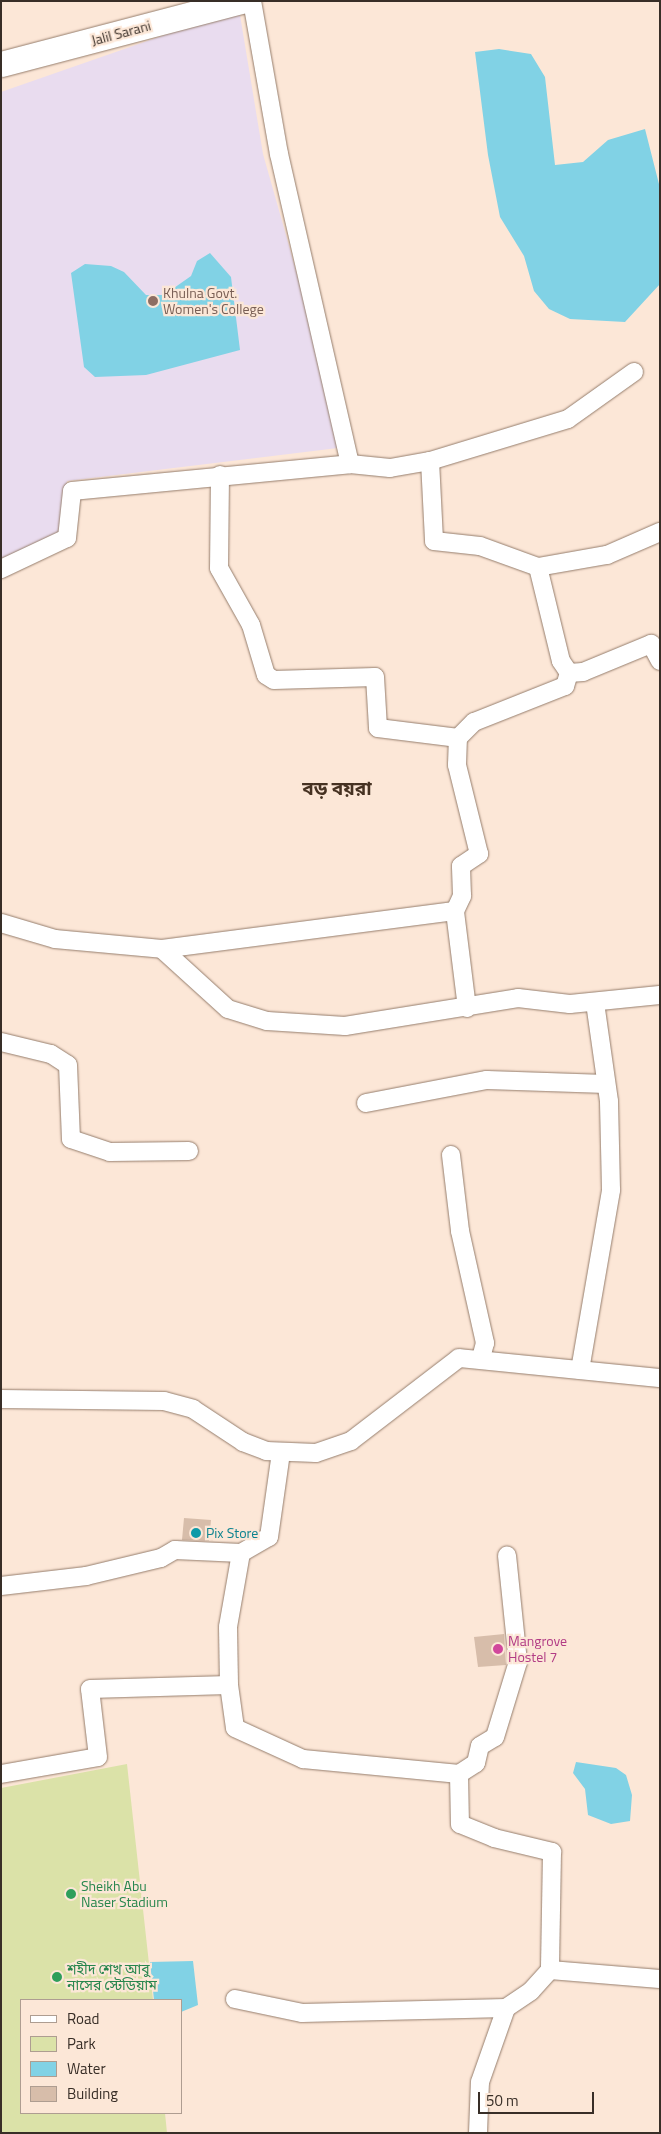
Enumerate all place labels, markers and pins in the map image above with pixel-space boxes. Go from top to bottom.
place label: Khulna Govt. Women's College [163,285,264,318]
marker: Khulna Govt. Women's College [147,295,159,307]
place label: Pix Store [206,1525,258,1541]
marker: Pix Store [190,1527,202,1539]
place label: Mangrove Hostel 7 [508,1633,567,1665]
marker: Mangrove Hostel 7 [492,1643,504,1655]
place label: Sheikh Abu Naser Stadium [81,1878,168,1910]
marker: Sheikh Abu Naser Stadium [65,1888,77,1900]
place label: শহীদ শেখ আবু নাসের স্টেডিয়াম [67,1961,157,1994]
marker: শহীদ শেখ আবু নাসের স্টেডিয়াম [51,1971,63,1983]

